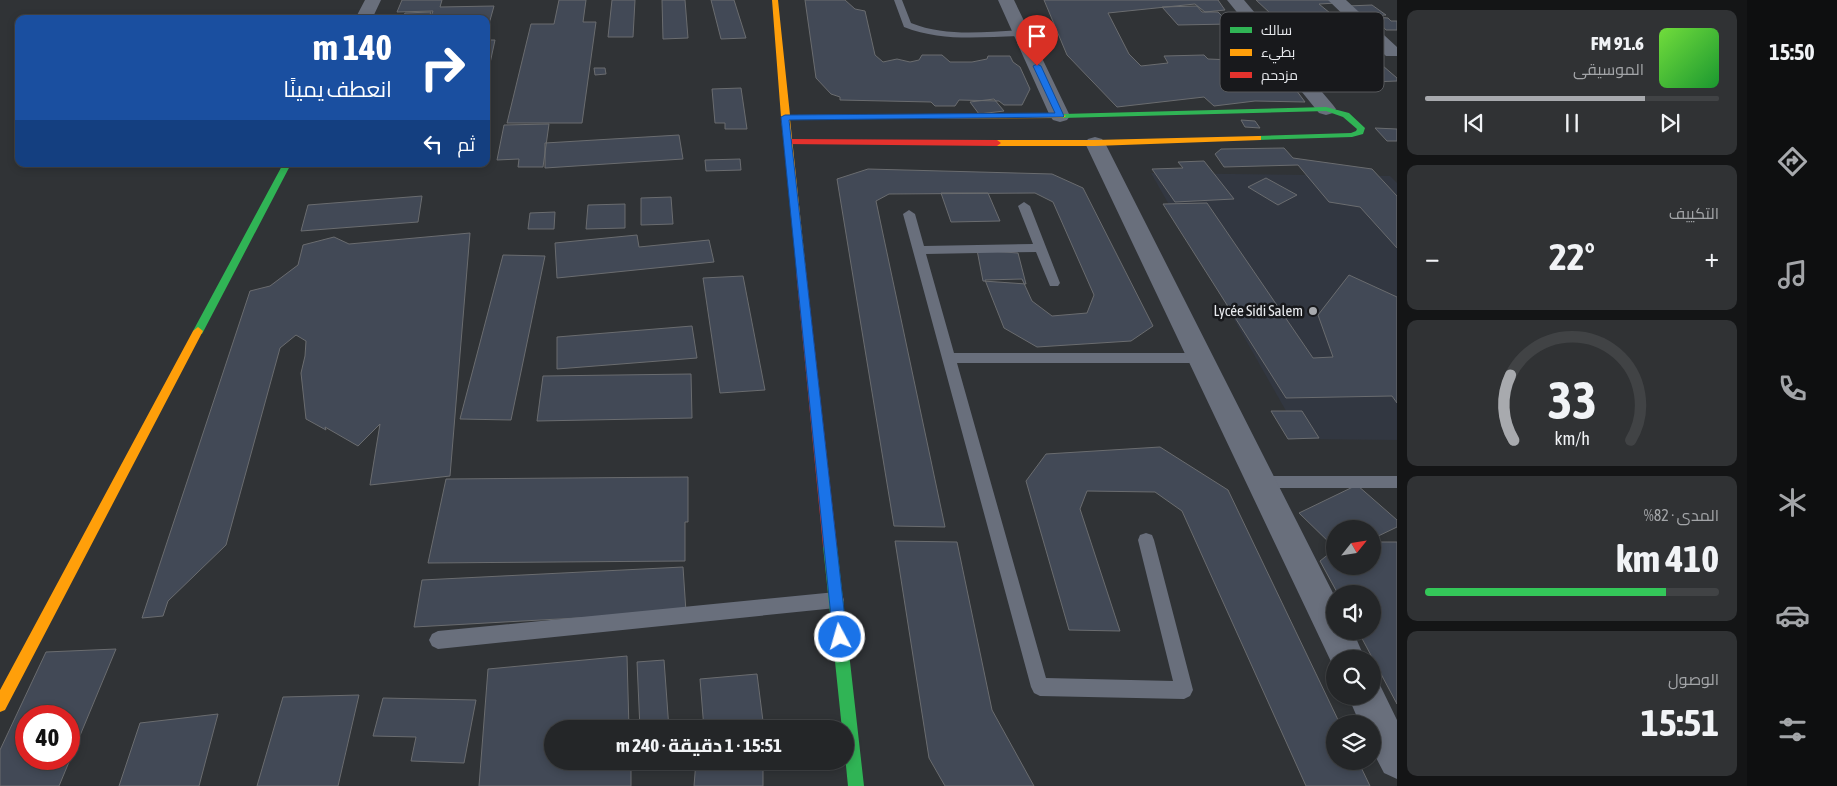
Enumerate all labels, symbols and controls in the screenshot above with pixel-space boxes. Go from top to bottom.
legend [1220,12,1384,92]
pin [1016,15,1058,66]
icon: arrive [1023,22,1051,50]
text: سالك [1261,22,1292,38]
text: 140 m [313,27,392,67]
text: 91.6 FM [1591,32,1644,54]
icon: right [410,35,475,100]
text: 15:50 [1769,39,1815,65]
text: بطيء [1261,44,1295,64]
text: الموسيقى [1573,60,1644,78]
text: مزدحم [1261,67,1298,85]
text: انعطف يمينًا [283,76,392,102]
icon: previous [1460,109,1488,137]
icon: pause [1558,109,1586,137]
icon: next [1656,109,1684,137]
icon: left [419,130,447,158]
text: ثم [457,133,475,155]
icon: directions [1775,144,1810,179]
text: التكييف [1669,204,1719,222]
text: 22° [1549,235,1595,278]
text: − [1425,241,1440,273]
text: + [1704,241,1719,273]
icon: music [1775,257,1810,292]
place label: Lycée Sidi Salem [1213,302,1303,319]
marker: Lycée Sidi Salem [1307,305,1319,317]
text: 33 [1548,370,1596,430]
icon: phone [1775,371,1810,406]
text: km/h [1554,428,1590,449]
icon: climate [1775,485,1810,520]
text: المدى · 82% [1644,506,1719,524]
north arrow [1326,520,1381,575]
map controls [1326,520,1381,770]
text: 410 km [1616,537,1719,580]
button: sound [1326,585,1381,640]
icon: car [1775,598,1810,633]
position arrow [813,610,865,662]
button: search [1326,650,1381,705]
text: الوصول [1668,670,1719,688]
text: 15:51 [1641,701,1719,744]
speed limit sign: 40 [15,705,80,770]
icon: filters [1775,712,1810,747]
button: layers [1326,715,1381,770]
text: 15:51 · 1 دقيقة · 240 m [616,734,782,756]

